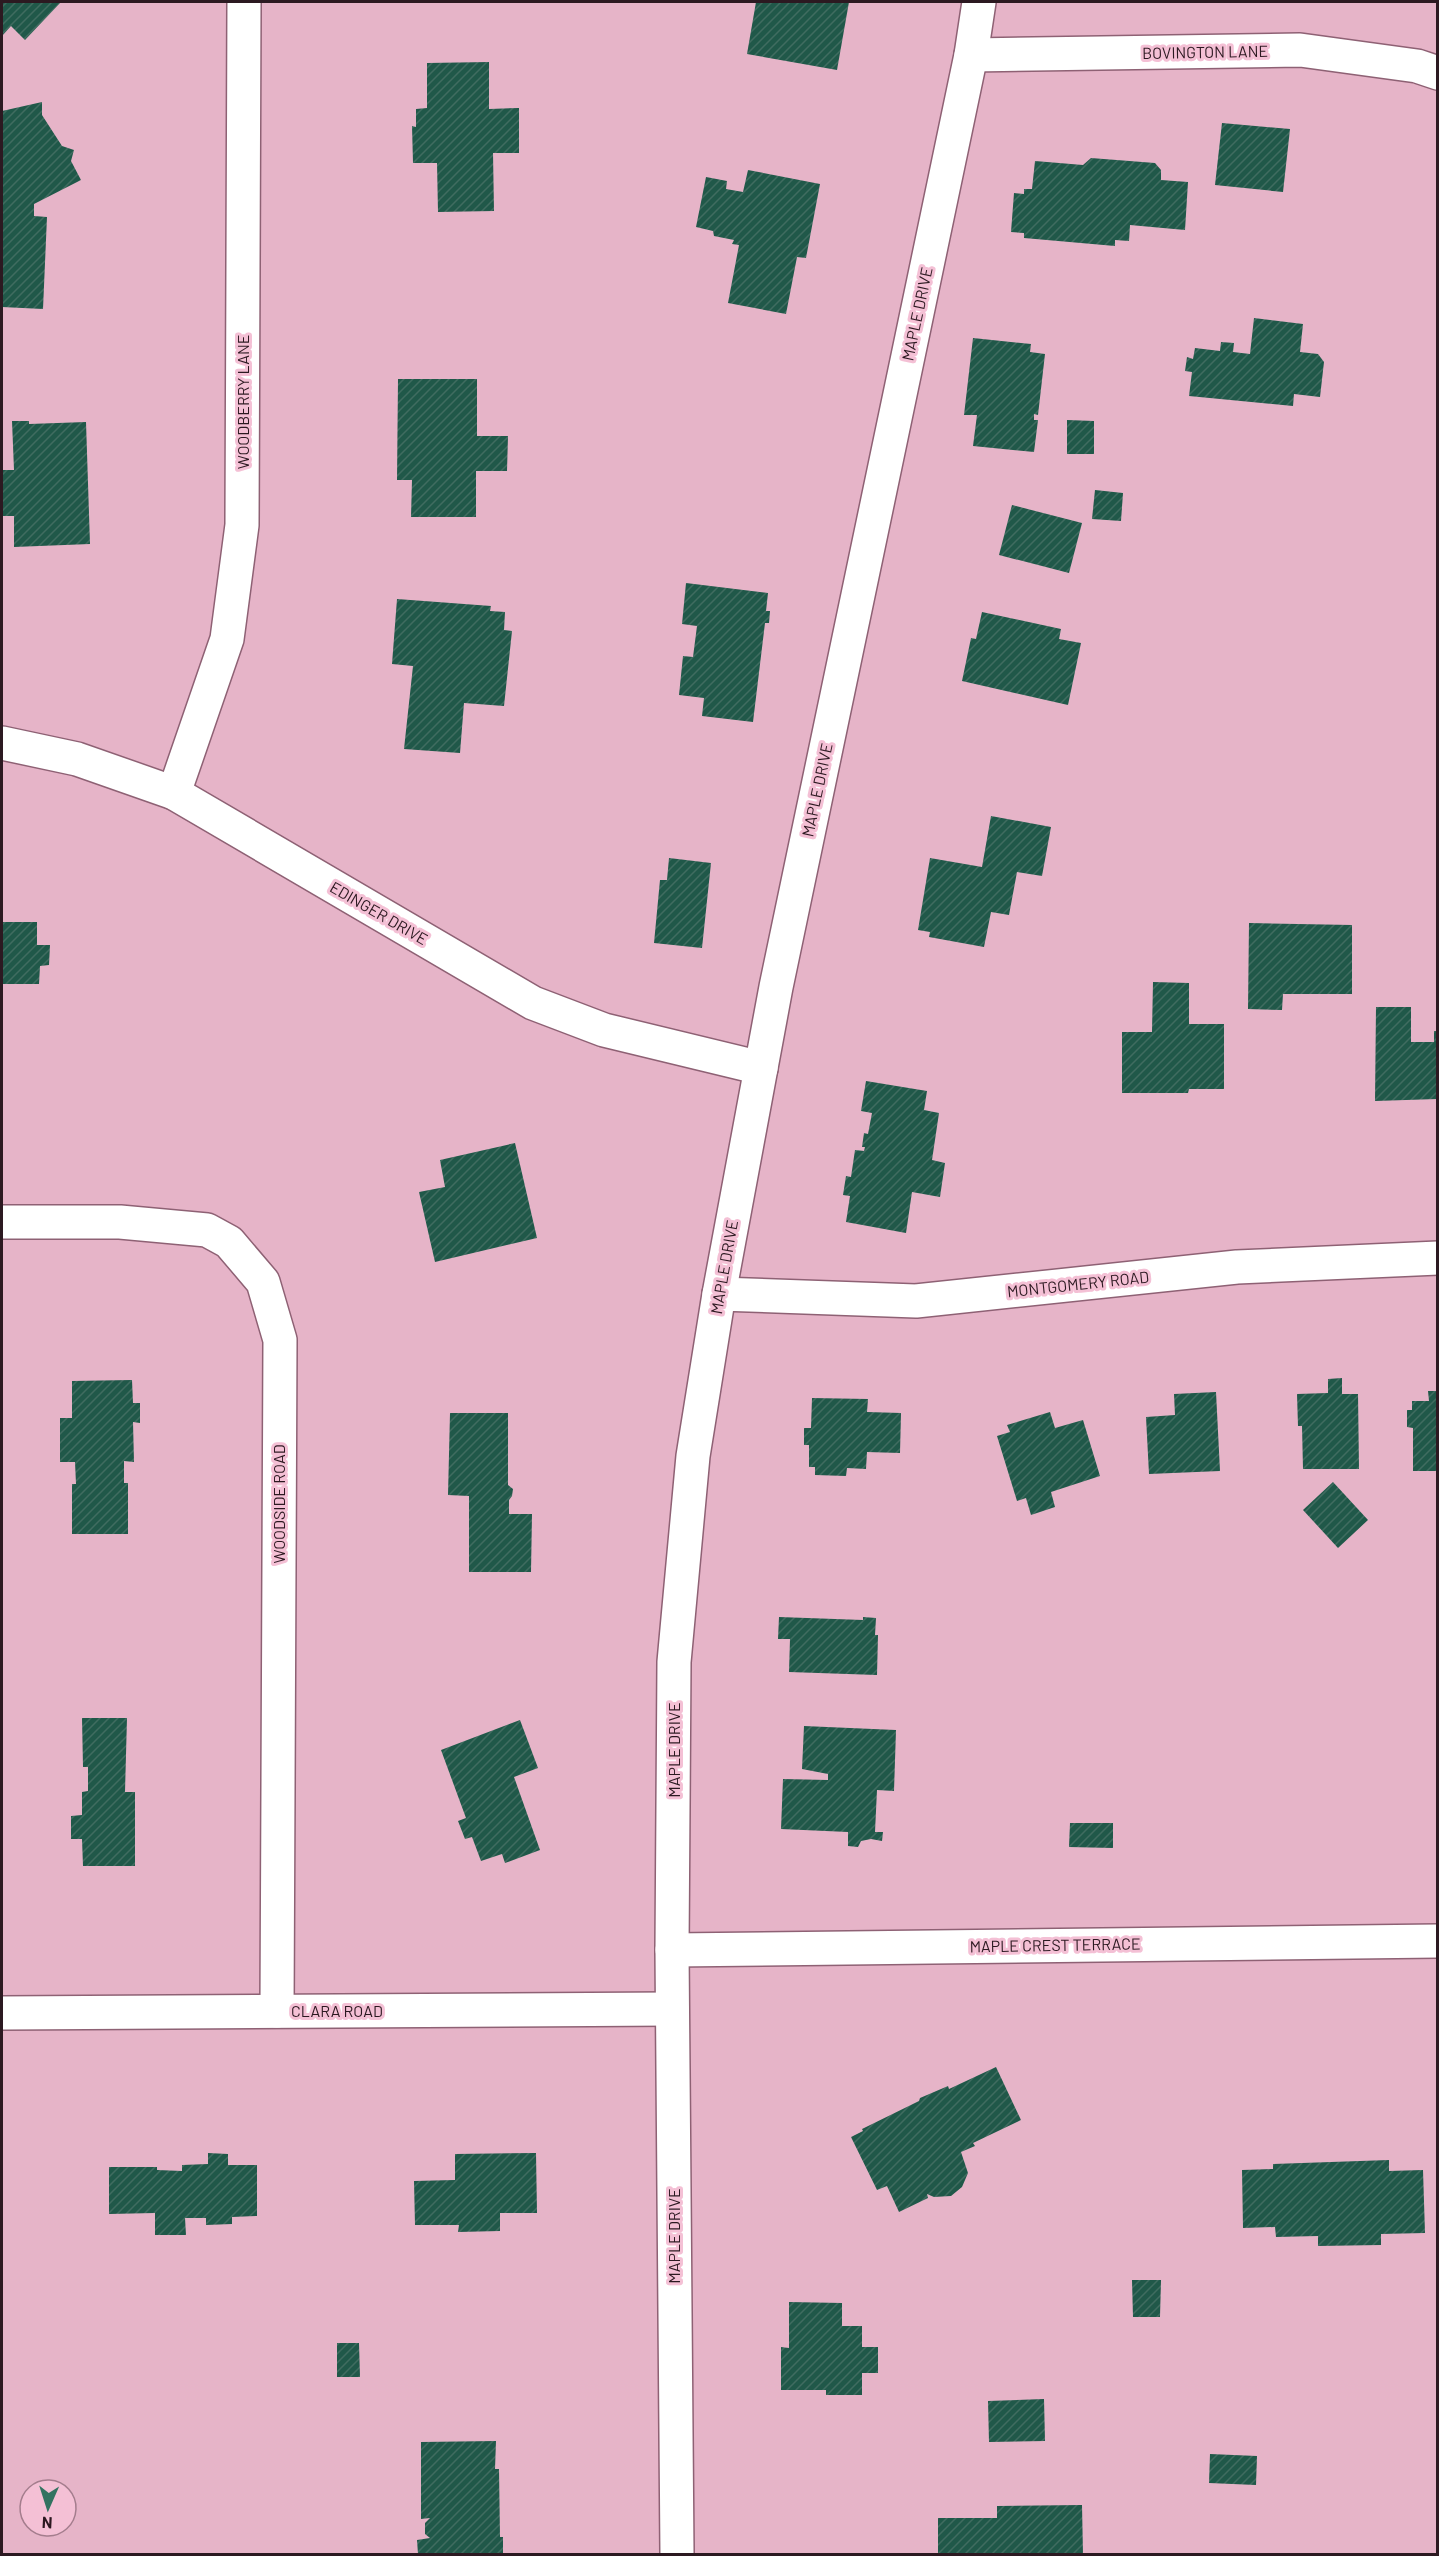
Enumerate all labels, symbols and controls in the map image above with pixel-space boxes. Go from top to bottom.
street label: BOVINGTON LANE [1142,41,1268,62]
street label: MAPLE DRIVE [897,265,936,362]
street label: WOODBERRY LANE [233,335,252,469]
street label: MAPLE DRIVE [797,741,836,838]
street label: EDINGER DRIVE [327,877,432,948]
street label: MAPLE DRIVE [706,1218,741,1315]
street label: MONTGOMERY ROAD [1006,1267,1150,1300]
street label: WOODSIDE ROAD [269,1444,288,1564]
street label: MAPLE DRIVE [664,1702,683,1798]
street label: MAPLE CREST TERRACE [969,1934,1141,1955]
street label: CLARA ROAD [291,2001,383,2020]
street label: MAPLE DRIVE [664,2188,683,2284]
north arrow [18,2478,78,2538]
text: N [41,2514,53,2533]

